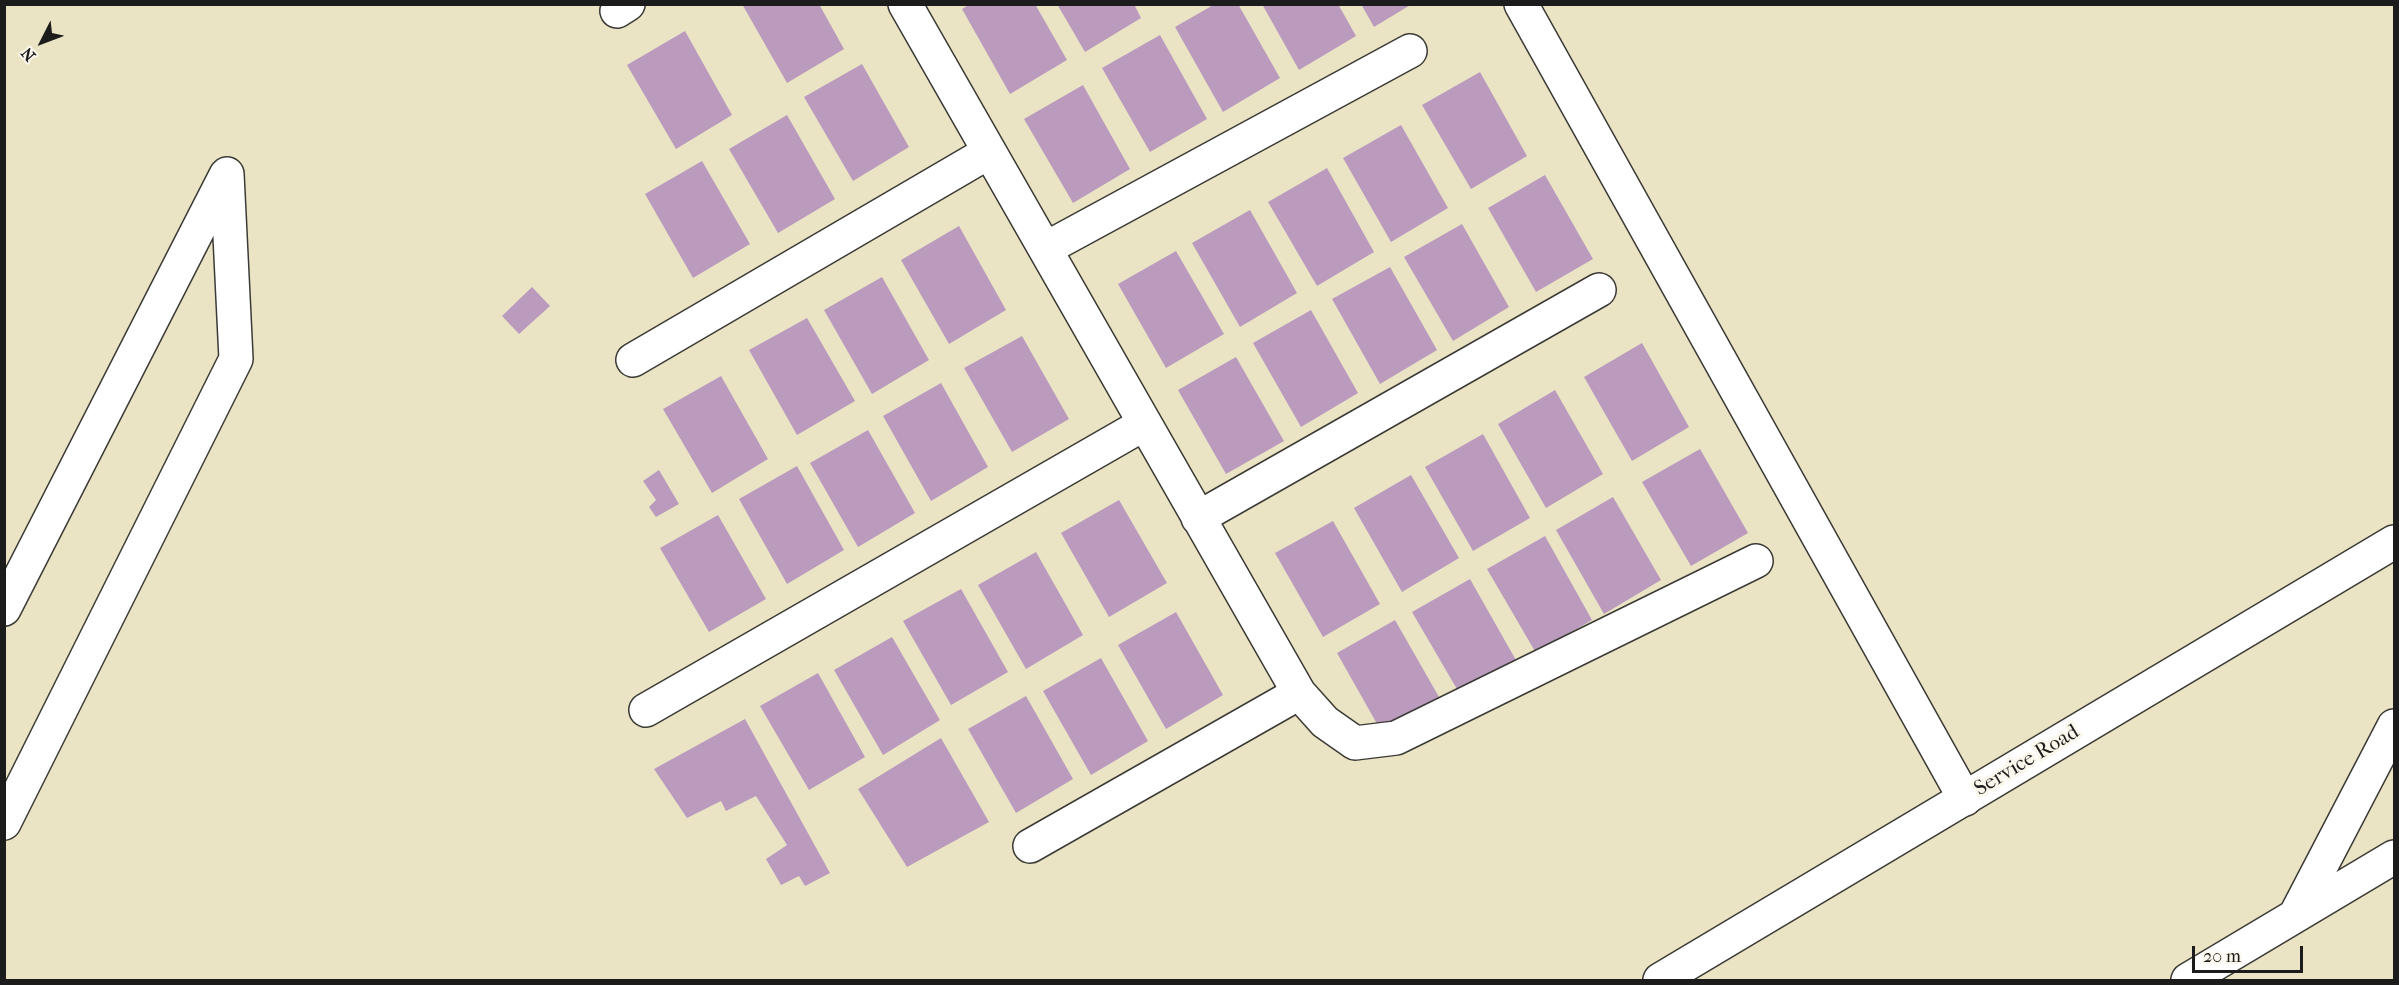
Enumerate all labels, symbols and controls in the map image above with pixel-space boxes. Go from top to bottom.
north arrow [12,12,72,72]
text: N [17,44,39,65]
street label: Service Road [1970,720,2084,802]
scale bar [2195,934,2306,972]
text: 20 m [2203,946,2241,967]

